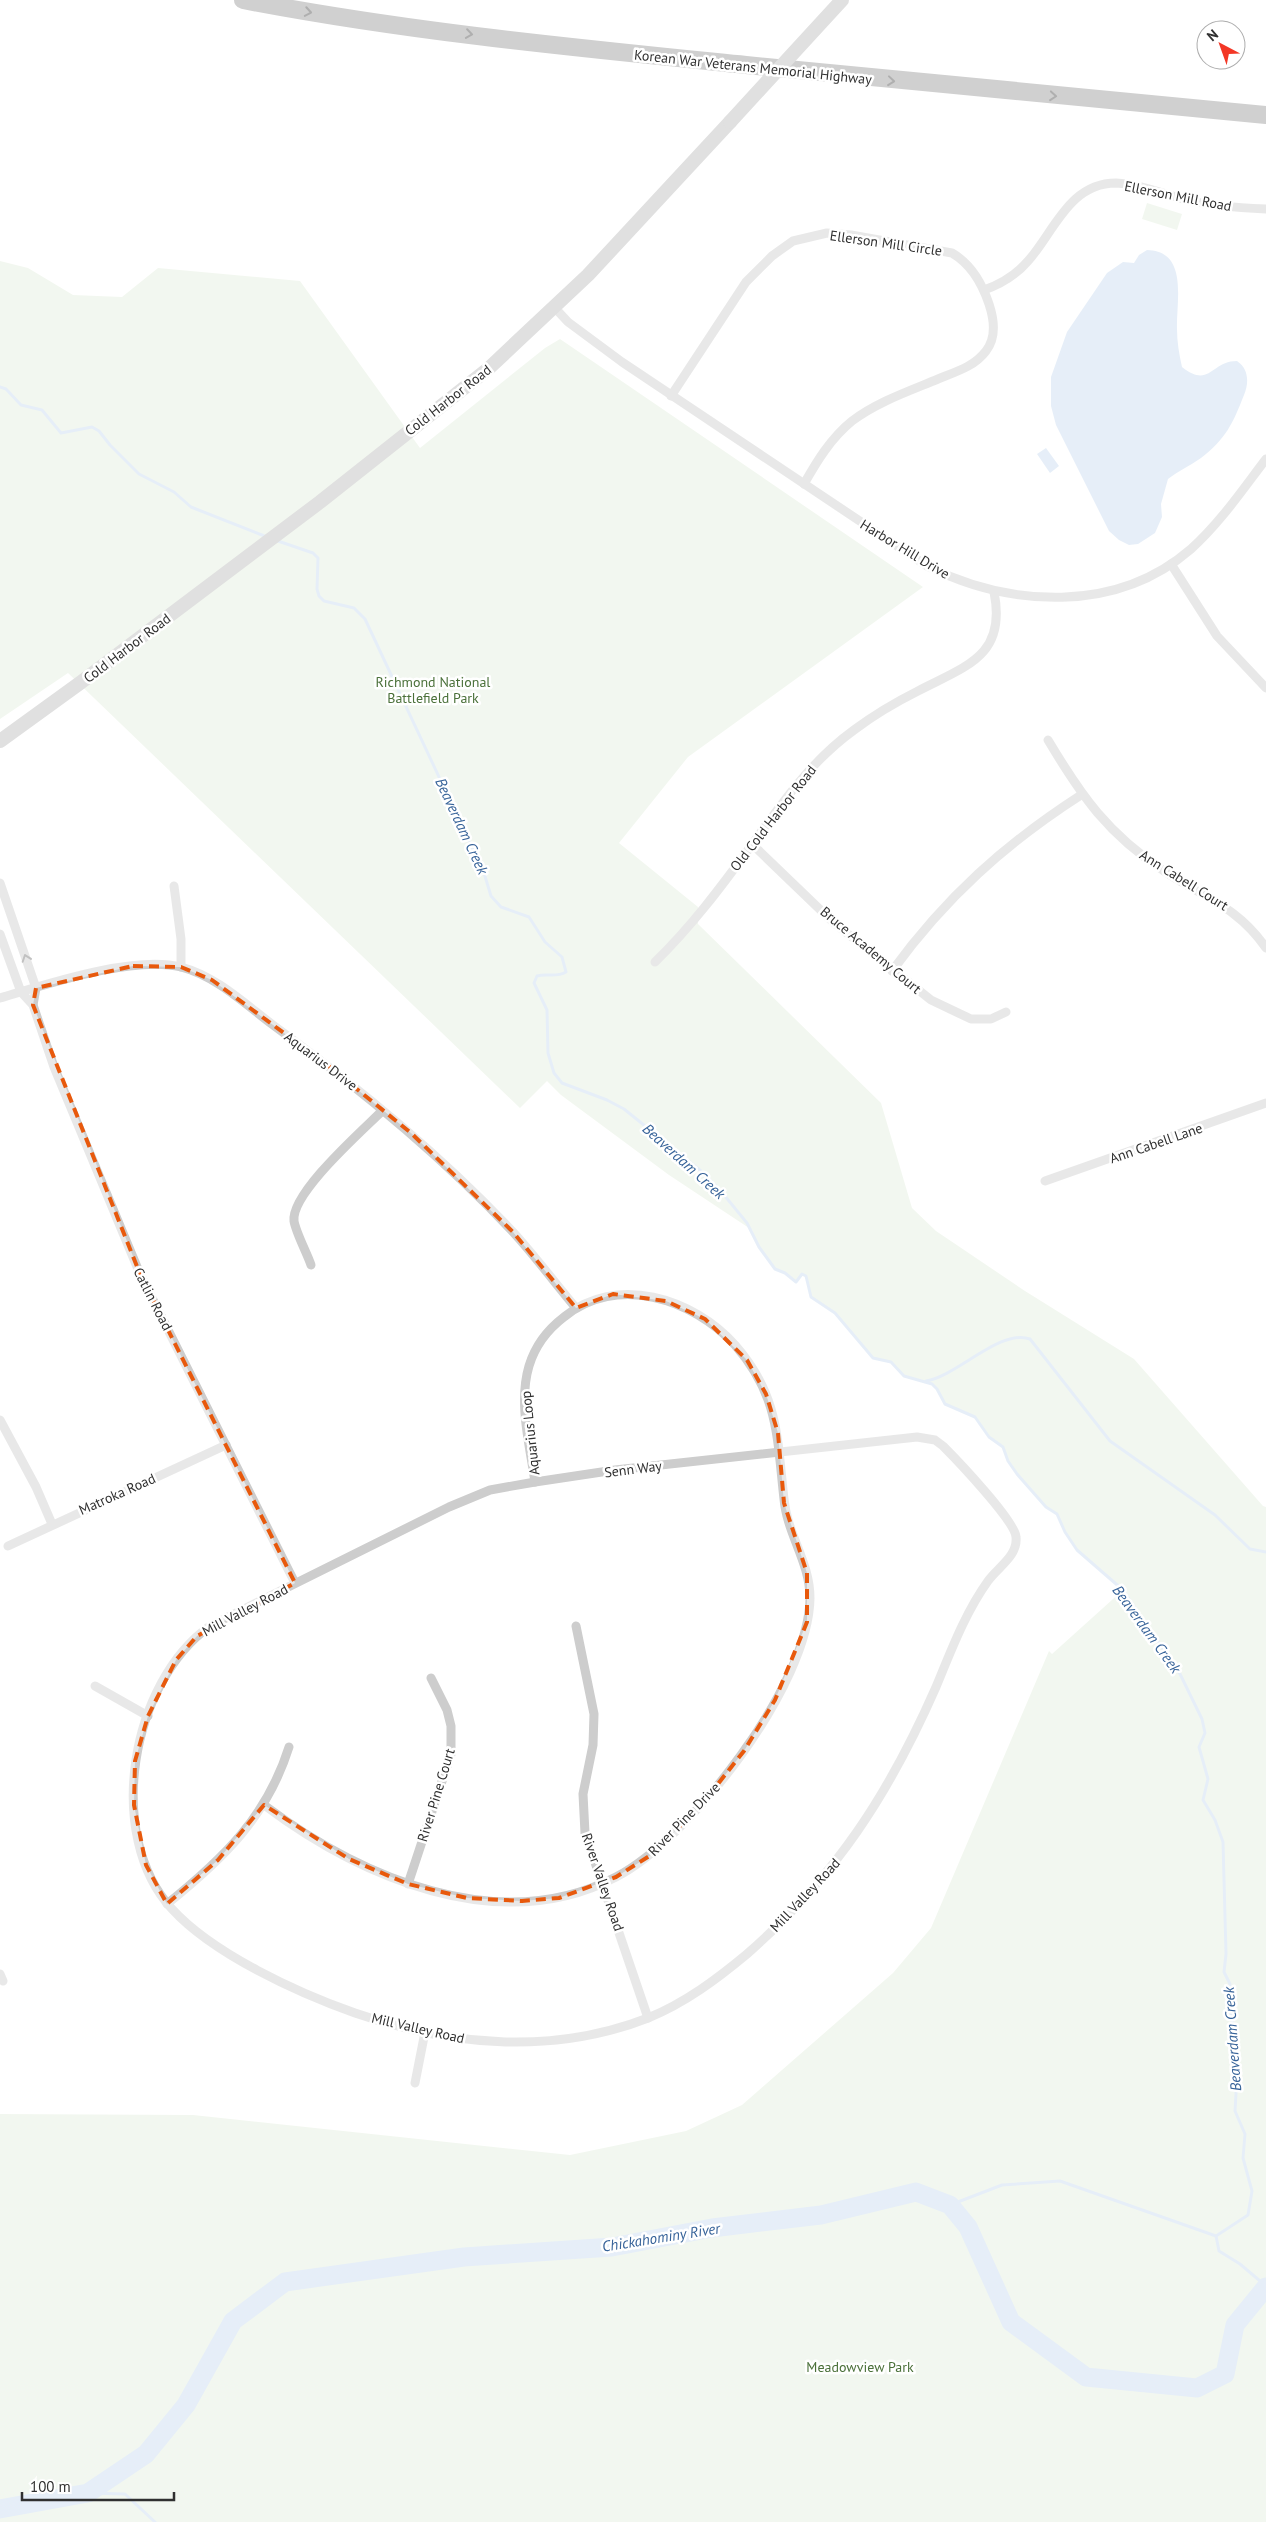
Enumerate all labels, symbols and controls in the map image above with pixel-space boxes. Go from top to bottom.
one-way arrow [304,7,312,17]
north arrow [1196,20,1246,70]
text: N [1203,25,1222,45]
one-way arrow [465,28,473,39]
street label: Korean War Veterans Memorial Highway [633,46,873,88]
one-way arrow [888,75,896,86]
one-way arrow [1049,90,1057,101]
street label: Ellerson Mill Road [1123,177,1233,215]
street label: Ellerson Mill Circle [829,226,943,260]
street label: Cold Harbor Road [401,361,495,439]
street label: Harbor Hill Drive [857,515,953,583]
street label: Cold Harbor Road [80,609,174,687]
park label: Richmond National Battlefield Park [376,673,490,707]
street label: Old Cold Harbor Road [726,761,820,875]
water label: Beaverdam Creek [431,775,493,879]
street label: Ann Cabell Court [1136,846,1232,915]
street label: Bruce Academy Court [817,902,925,998]
one-way arrow [22,955,32,963]
street label: Aquarius Drive [281,1028,361,1094]
water label: Beaverdam Creek [639,1119,730,1204]
street label: Ann Cabell Lane [1107,1119,1205,1167]
street label: Catlin Road [129,1264,177,1334]
street label: Aquarius Loop [517,1390,543,1476]
street label: Senn Way [603,1456,663,1481]
street label: Matroka Road [76,1469,158,1519]
street label: Mill Valley Road [199,1580,291,1640]
water label: Beaverdam Creek [1109,1581,1186,1678]
street label: River Pine Court [413,1746,459,1844]
street label: River Pine Drive [644,1778,724,1860]
street label: River Valley Road [578,1831,628,1933]
street label: Mill Valley Road [766,1854,844,1936]
water label: Beaverdam Creek [1219,1985,1245,2092]
street label: Mill Valley Road [370,2009,466,2047]
water label: Chickahominy River [601,2218,722,2256]
park label: Meadowview Park [806,2358,914,2376]
scale bar [22,2470,175,2502]
text: 100 m [30,2477,71,2496]

